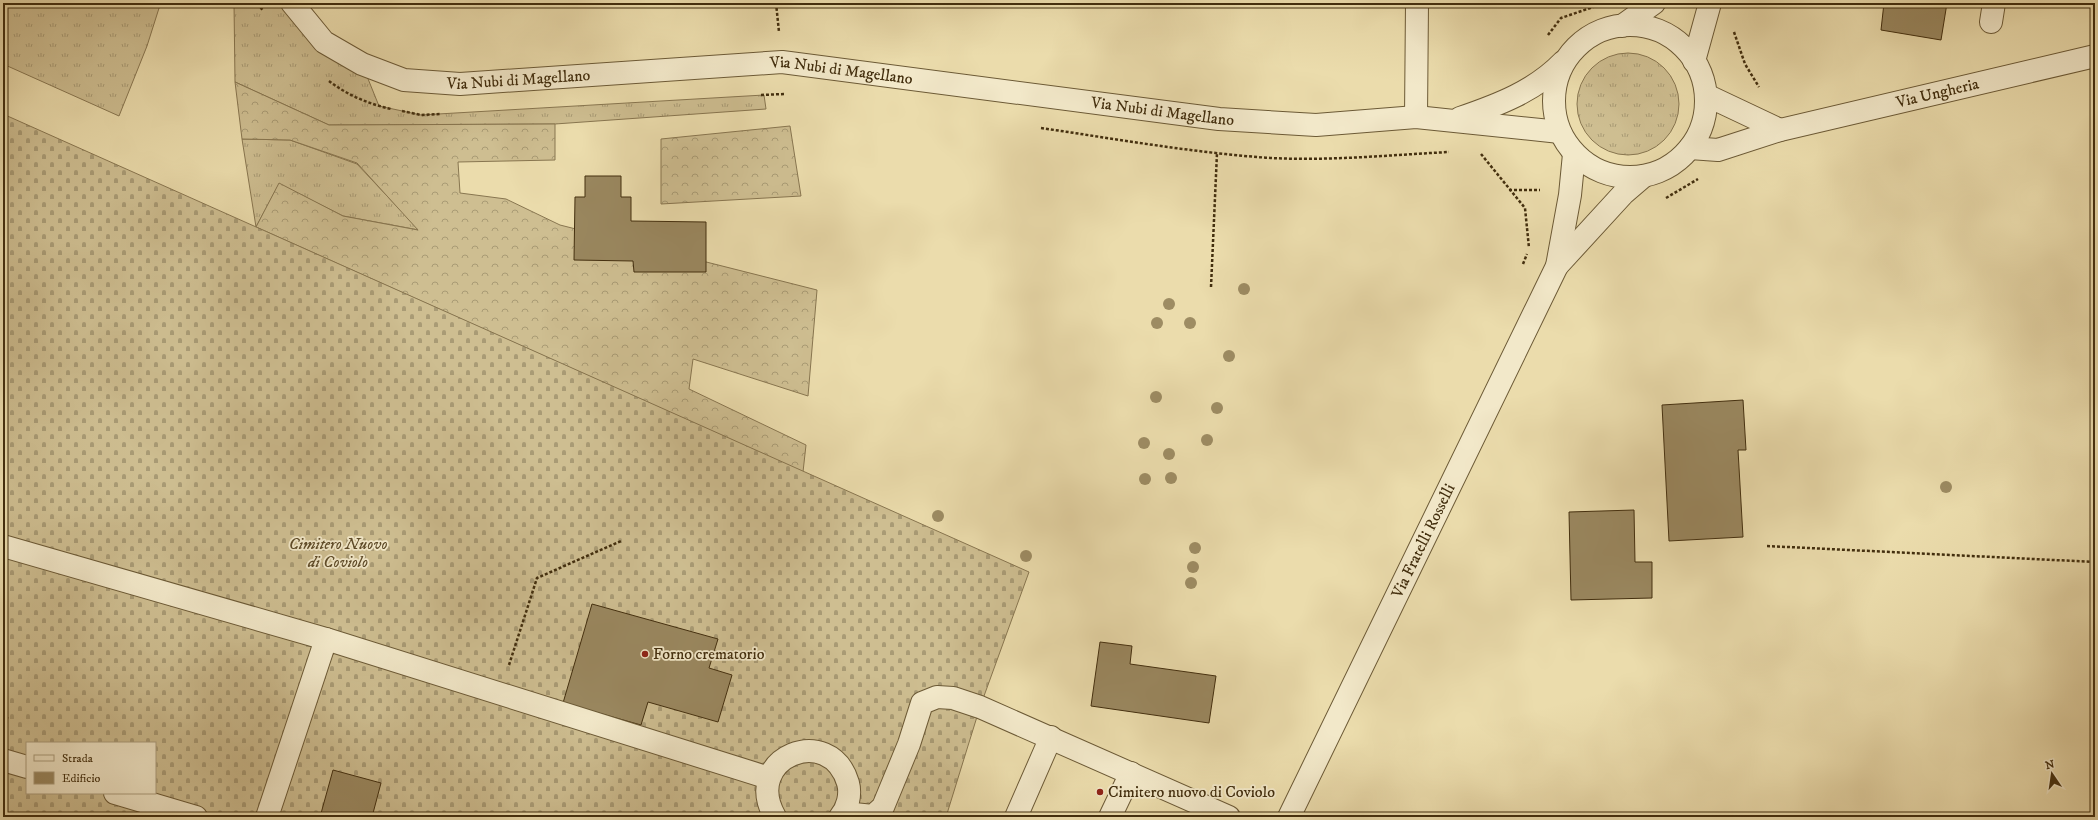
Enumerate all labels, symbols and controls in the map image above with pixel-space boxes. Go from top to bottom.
street label: Via Nubi di Magellano [768,52,914,89]
street label: Via Nubi di Magellano [445,65,591,94]
street label: Via Ungheria [1893,74,1981,113]
street label: Via Nubi di Magellano [1089,92,1235,130]
street label: Via Fratelli Rosselli [1387,481,1460,602]
park label: Cimitero Nuovo di Coviolo [289,534,387,572]
place label: Forno crematorio [653,644,765,664]
marker: Forno crematorio [640,649,650,659]
legend [26,742,156,794]
text: Strada [62,751,94,766]
north arrow [2032,754,2072,794]
text: N [2044,757,2056,773]
text: Edificio [62,771,101,786]
place label: Cimitero nuovo di Coviolo [1108,782,1275,802]
marker: Cimitero nuovo di Coviolo [1095,787,1105,797]

